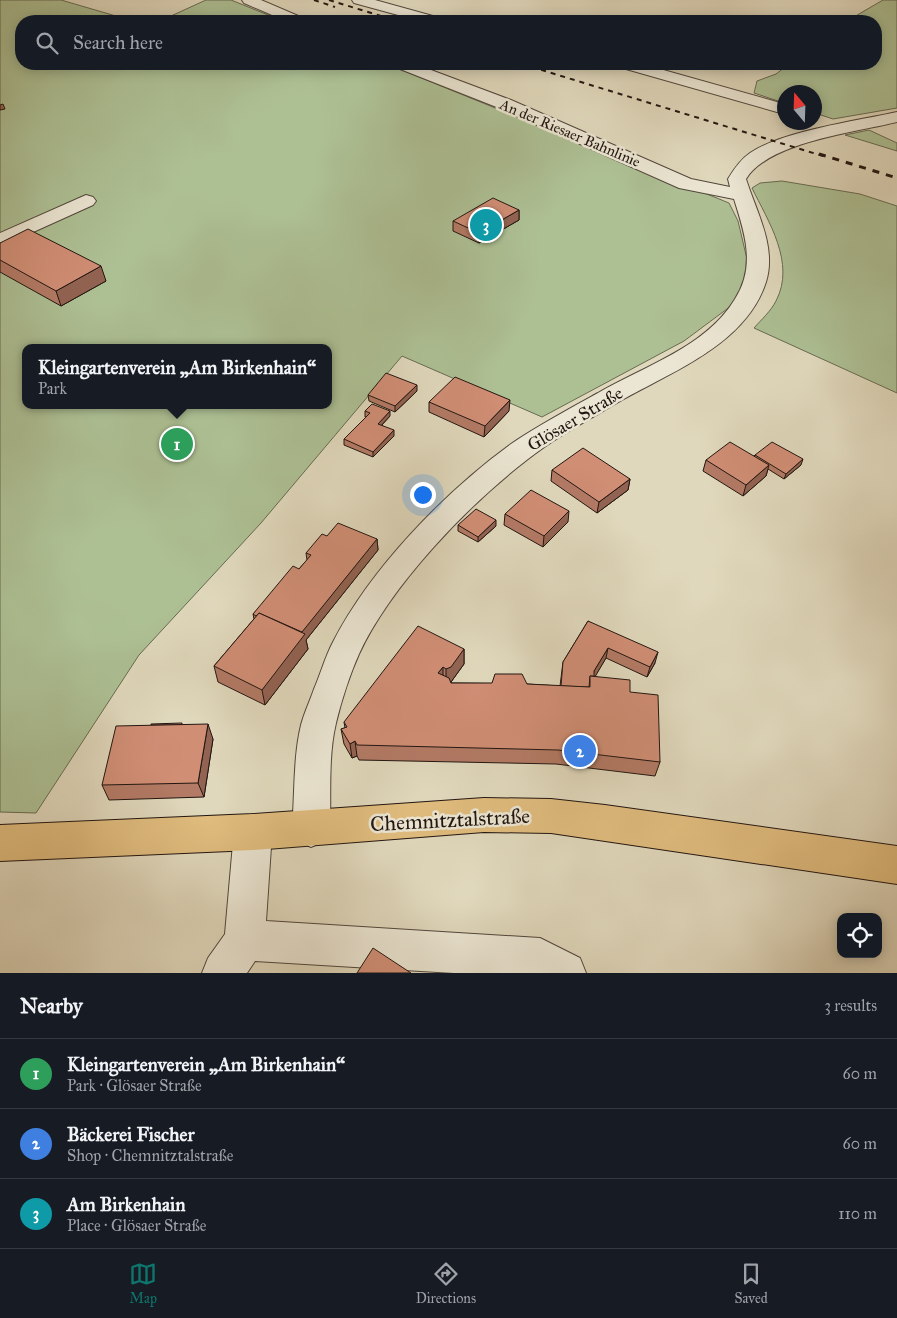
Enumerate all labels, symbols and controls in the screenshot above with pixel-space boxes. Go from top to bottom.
search box [15,15,882,70]
icon: search [33,29,61,57]
text: Search here [73,31,163,54]
north arrow [777,85,822,130]
street label: An der Riesaer Bahnlinie [496,95,643,171]
pin: 3 [470,206,502,244]
popup [22,344,332,409]
text: Kleingartenverein „Am Birkenhain“ [38,356,316,379]
text: Park [38,379,67,398]
street label: Glösaer Straße [523,382,627,456]
pin: 1 [161,425,193,463]
your location [410,482,436,508]
pin: 2 [564,732,596,770]
street label: Chemnitztalstraße [369,803,531,837]
map controls [837,913,882,958]
button: locate [837,913,882,958]
text: Nearby [20,993,83,1019]
text: 3 results [824,996,877,1015]
text: Kleingartenverein „Am Birkenhain“ [67,1053,345,1076]
text: 1 [33,1064,39,1083]
text: 60 m [843,1064,877,1083]
text: Park · Glösaer Straße [67,1076,202,1095]
text: Bäckerei Fischer [67,1123,195,1146]
text: 2 [32,1134,40,1153]
text: 60 m [843,1134,877,1153]
text: Shop · Chemnitztalstraße [67,1146,233,1165]
text: Am Birkenhain [67,1193,185,1216]
text: 3 [33,1204,39,1223]
text: 110 m [838,1204,877,1223]
text: Place · Glösaer Straße [67,1216,206,1235]
tab: Map [129,1260,157,1307]
tab: Directions [416,1260,476,1307]
tab: Saved [735,1260,768,1307]

